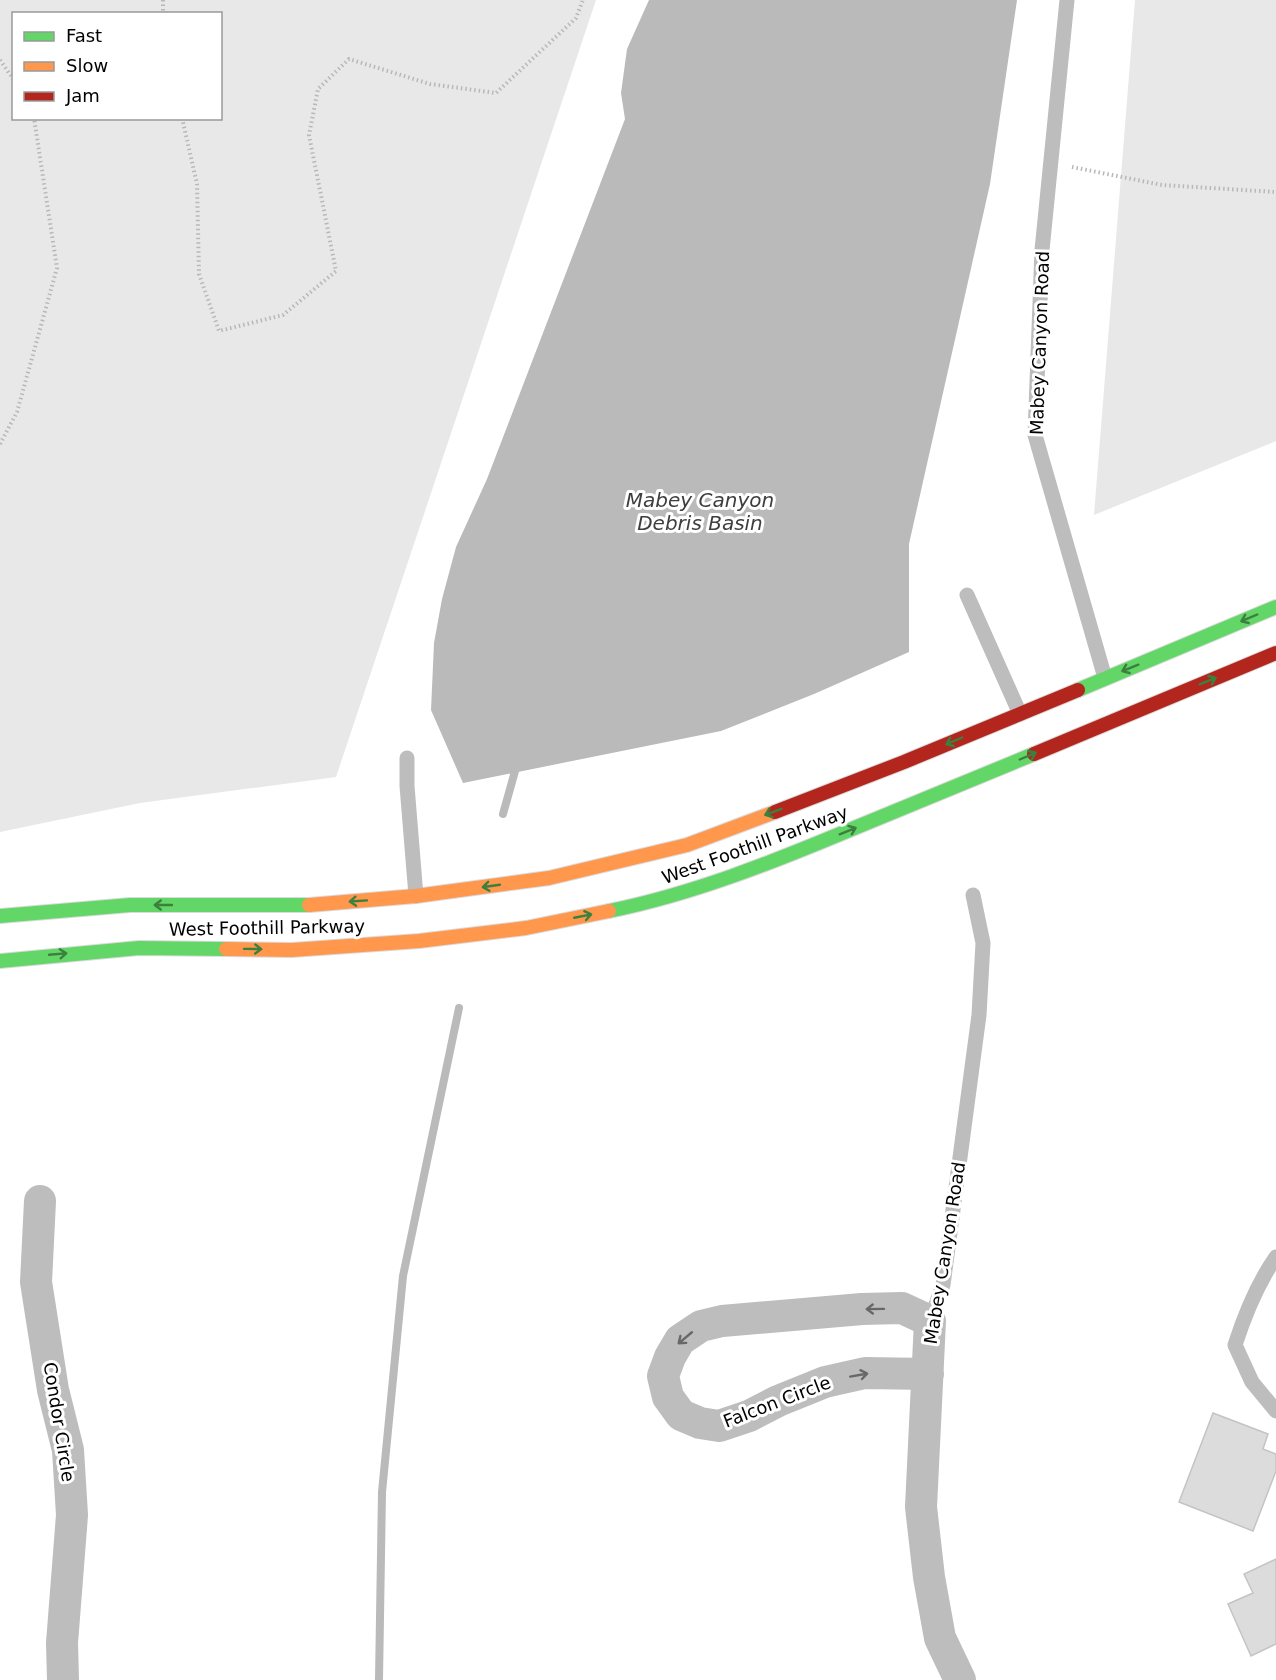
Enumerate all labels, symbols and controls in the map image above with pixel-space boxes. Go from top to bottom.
legend [12,12,222,120]
text: Fast [66,25,102,46]
text: Slow [66,55,108,76]
text: Jam [65,85,100,106]
street label: Mabey Canyon Road [1026,250,1053,435]
water label: Mabey Canyon Debris Basin [626,488,774,535]
one-way arrow [1241,613,1259,624]
one-way arrow [1121,663,1139,674]
one-way arrow [1198,675,1217,686]
one-way arrow [946,736,964,747]
one-way arrow [1018,750,1037,761]
street label: West Foothill Parkway [659,801,851,888]
one-way arrow [764,807,782,818]
one-way arrow [838,825,857,836]
one-way arrow [482,880,502,891]
one-way arrow [348,896,368,907]
one-way arrow [153,899,173,911]
one-way arrow [573,910,592,921]
street label: West Foothill Parkway [169,915,366,940]
one-way arrow [242,944,262,955]
one-way arrow [48,949,68,960]
street label: Mabey Canyon Road [920,1160,969,1346]
one-way arrow [865,1303,885,1315]
one-way arrow [677,1331,693,1344]
street label: Condor Circle [40,1360,79,1483]
one-way arrow [849,1369,869,1380]
street label: Falcon Circle [720,1371,833,1432]

